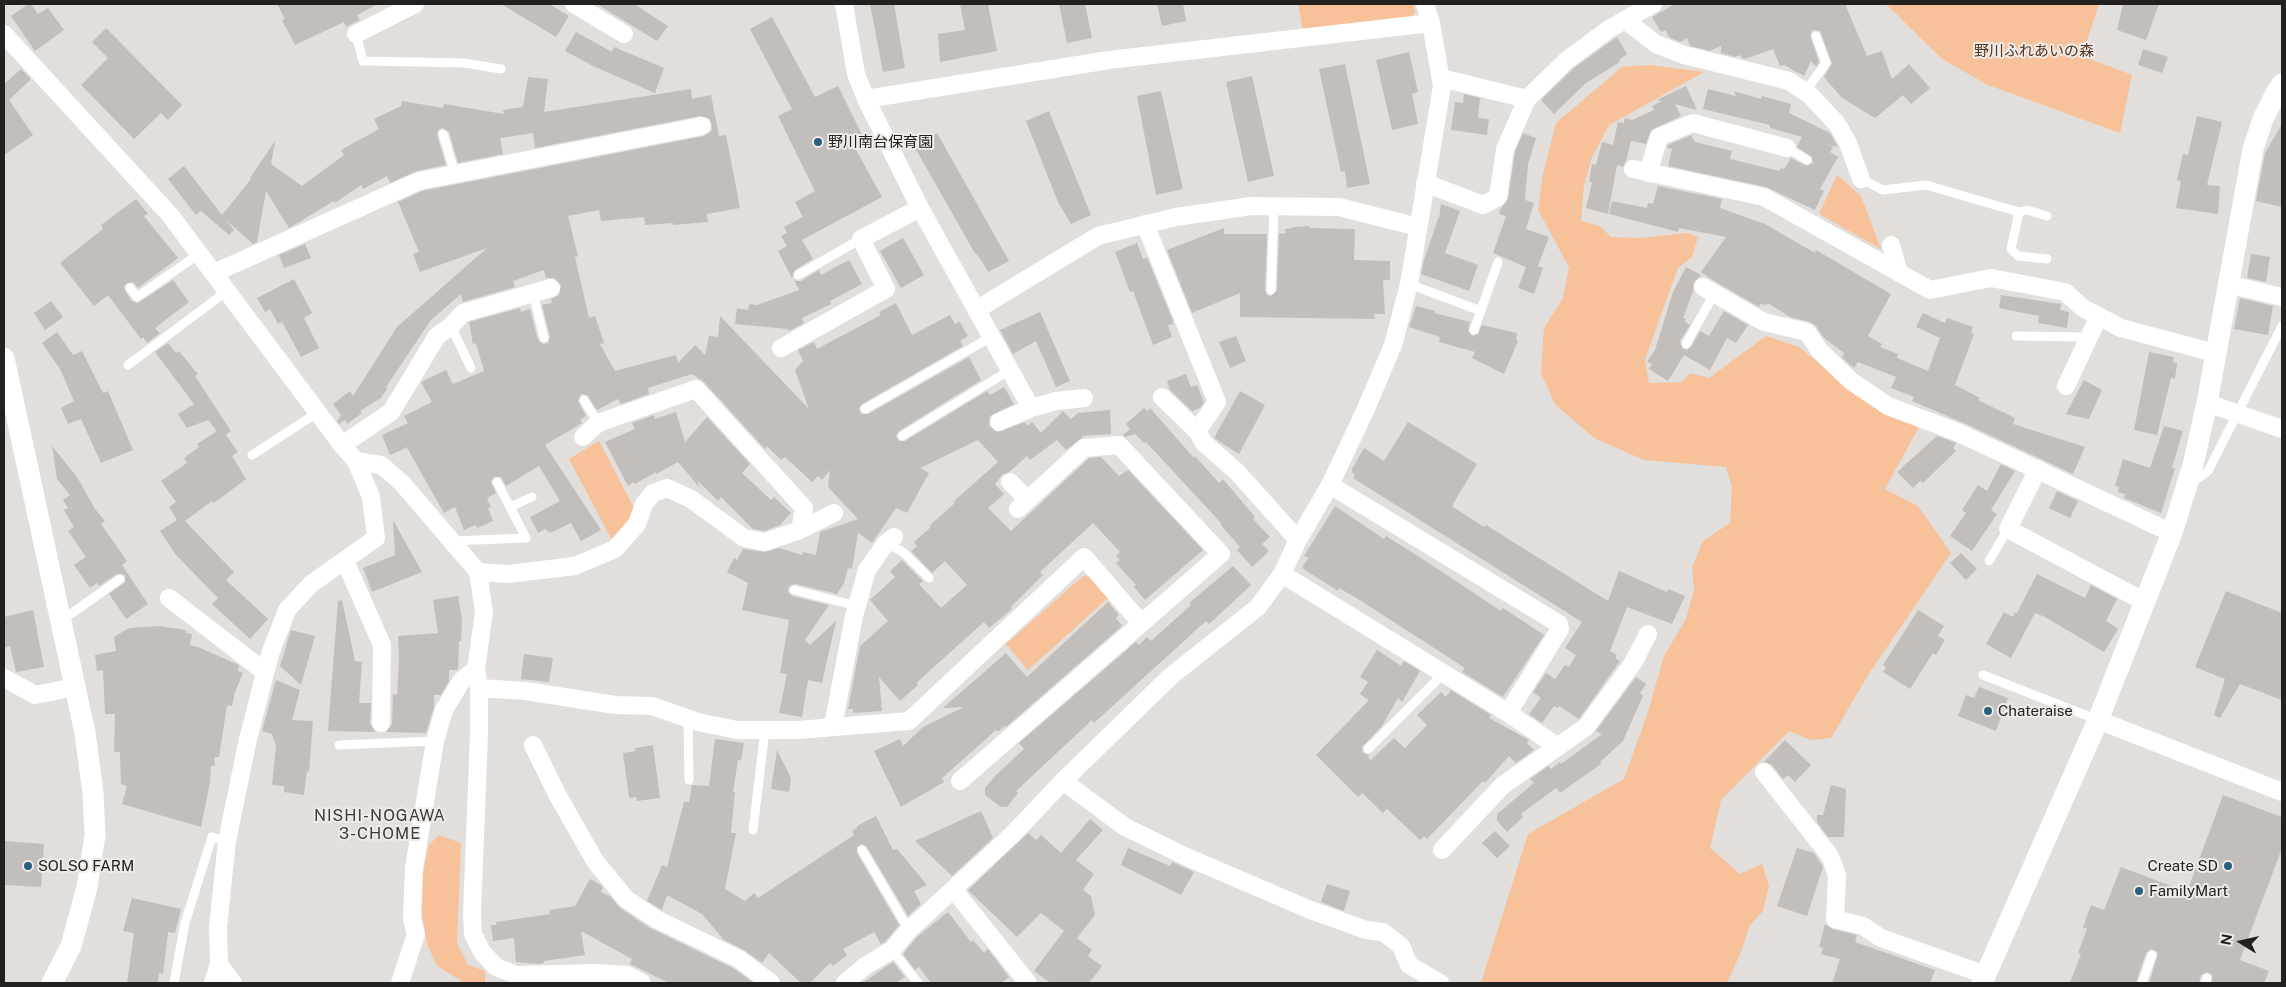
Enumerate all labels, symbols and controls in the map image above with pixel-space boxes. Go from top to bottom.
park label: 野川ふれあいの森 [1974,42,2094,60]
place label: 野川南台保育園 [828,133,933,151]
marker: 野川南台保育園 [812,136,824,148]
place label: Chateraise [1998,702,2073,720]
marker: Chateraise [1982,705,1994,717]
district label: NISHI-NOGAWA 3-CHOME [313,806,447,844]
place label: SOLSO FARM [38,857,134,875]
place label: Create SD [2147,857,2218,875]
marker: SOLSO FARM [22,860,34,872]
marker: Create SD [2222,860,2234,872]
place label: FamilyMart [2149,882,2228,900]
marker: FamilyMart [2133,885,2145,897]
north arrow [2216,917,2266,967]
text: N [2217,933,2235,946]

